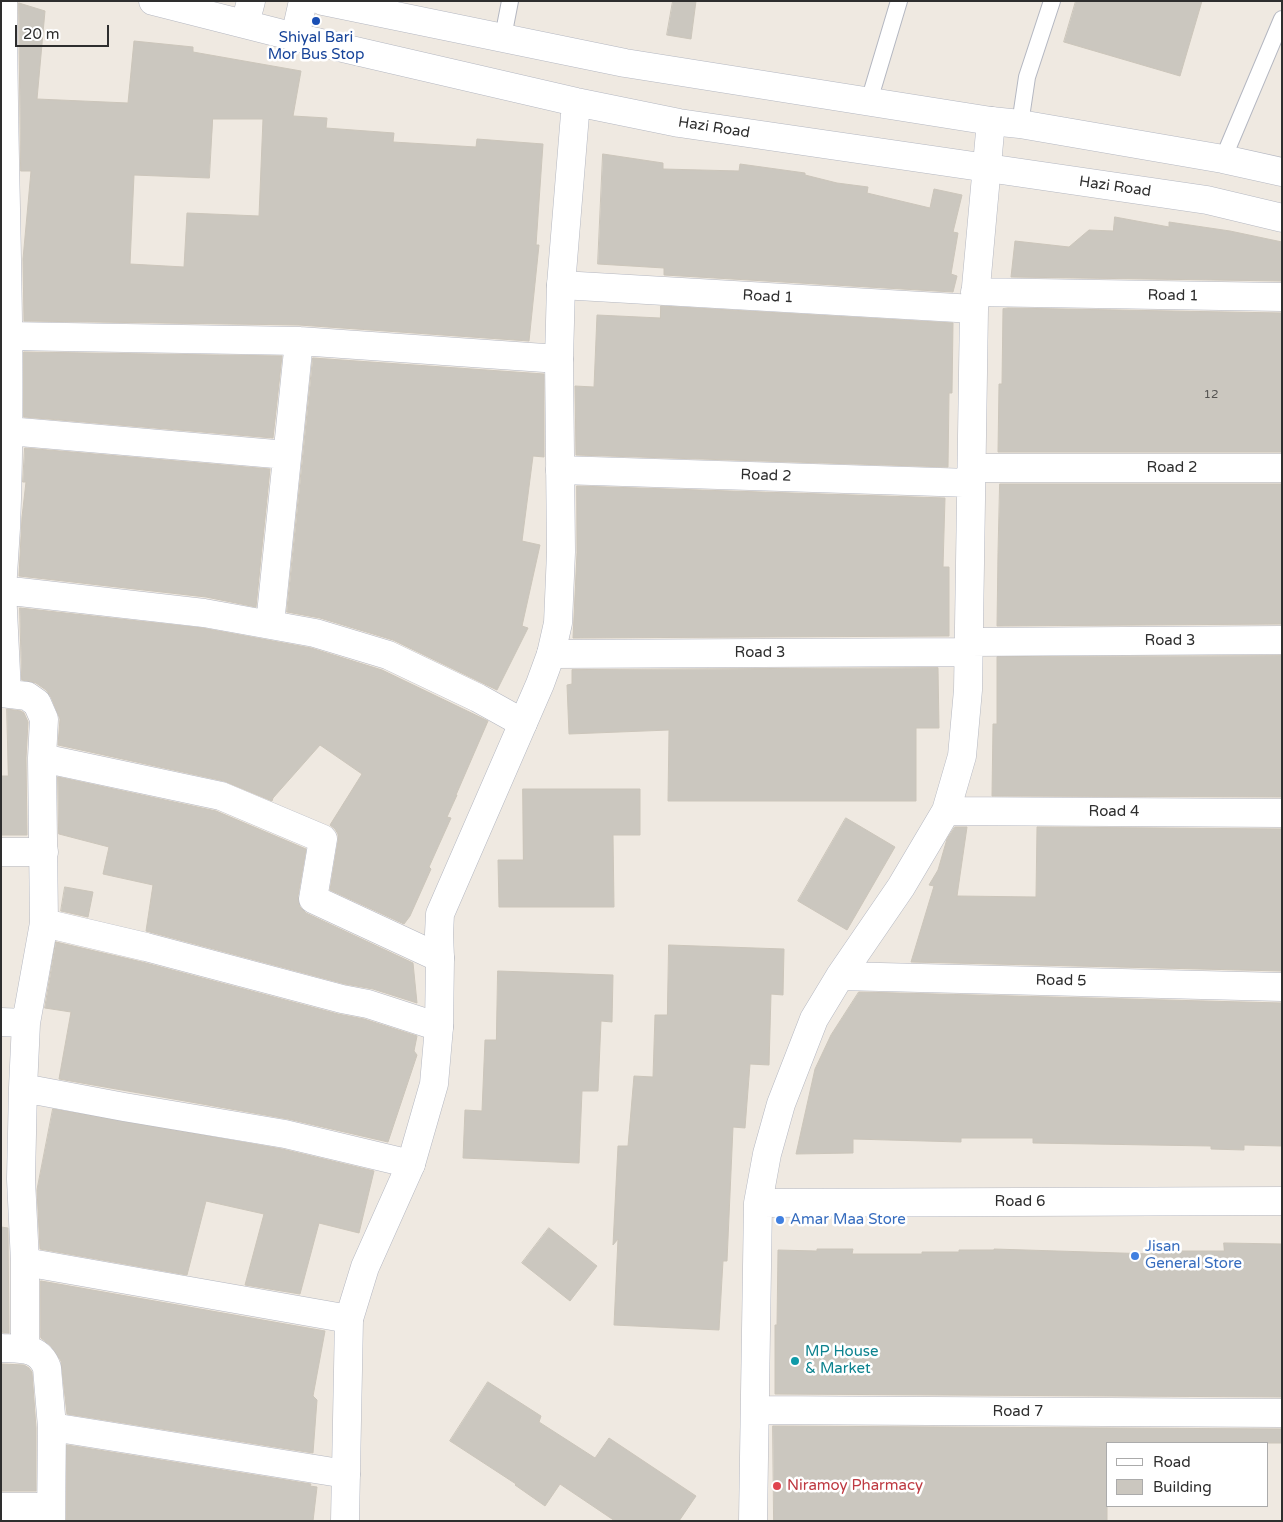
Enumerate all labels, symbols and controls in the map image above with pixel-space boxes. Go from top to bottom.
scale bar [18,15,111,47]
marker: Shiyal Bari Mor Bus Stop [310,15,322,27]
text: 20 m [23,25,60,43]
place label: Shiyal Bari Mor Bus Stop [268,29,364,64]
street label: Hazi Road [677,113,751,143]
street label: Hazi Road [1078,173,1152,201]
street label: Road 1 [742,287,794,307]
street label: Road 1 [1147,287,1199,305]
house number: 12 [1203,388,1219,402]
street label: Road 2 [1146,459,1198,477]
street label: Road 2 [740,466,792,486]
street label: Road 3 [1144,632,1196,650]
street label: Road 3 [734,644,786,662]
street label: Road 4 [1088,803,1140,821]
street label: Road 5 [1035,972,1087,990]
street label: Road 6 [994,1193,1046,1211]
place label: Amar Maa Store [790,1211,906,1229]
marker: Amar Maa Store [774,1214,786,1226]
place label: Jisan General Store [1145,1238,1242,1273]
marker: Jisan General Store [1129,1250,1141,1262]
place label: MP House & Market [805,1343,879,1378]
marker: MP House & Market [789,1355,801,1367]
street label: Road 7 [992,1403,1044,1421]
legend [1106,1442,1268,1507]
text: Road [1153,1453,1191,1471]
place label: Niramoy Pharmacy [787,1477,923,1495]
text: Building [1153,1478,1212,1496]
marker: Niramoy Pharmacy [771,1480,783,1492]

